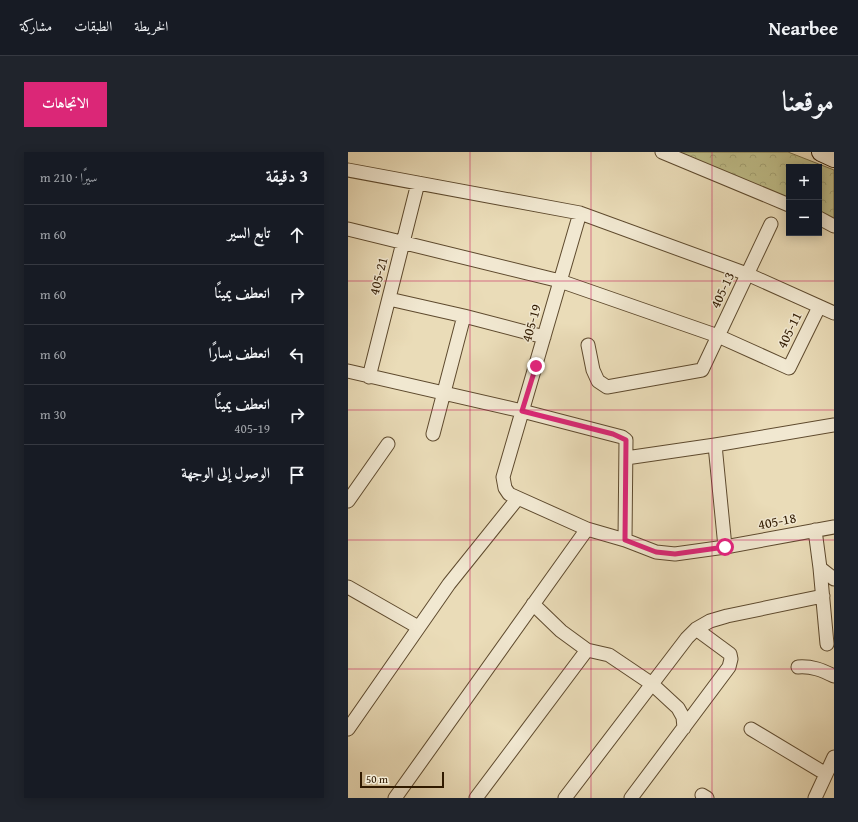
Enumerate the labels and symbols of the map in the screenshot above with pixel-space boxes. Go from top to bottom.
street label: 405-21 [364,255,392,297]
street label: 405-13 [705,268,739,312]
street label: 405-19 [516,301,546,344]
street label: 405-11 [772,308,806,352]
route end [527,357,545,375]
street label: 405-18 [756,507,798,534]
route start [716,538,734,556]
scale bar [360,770,444,789]

